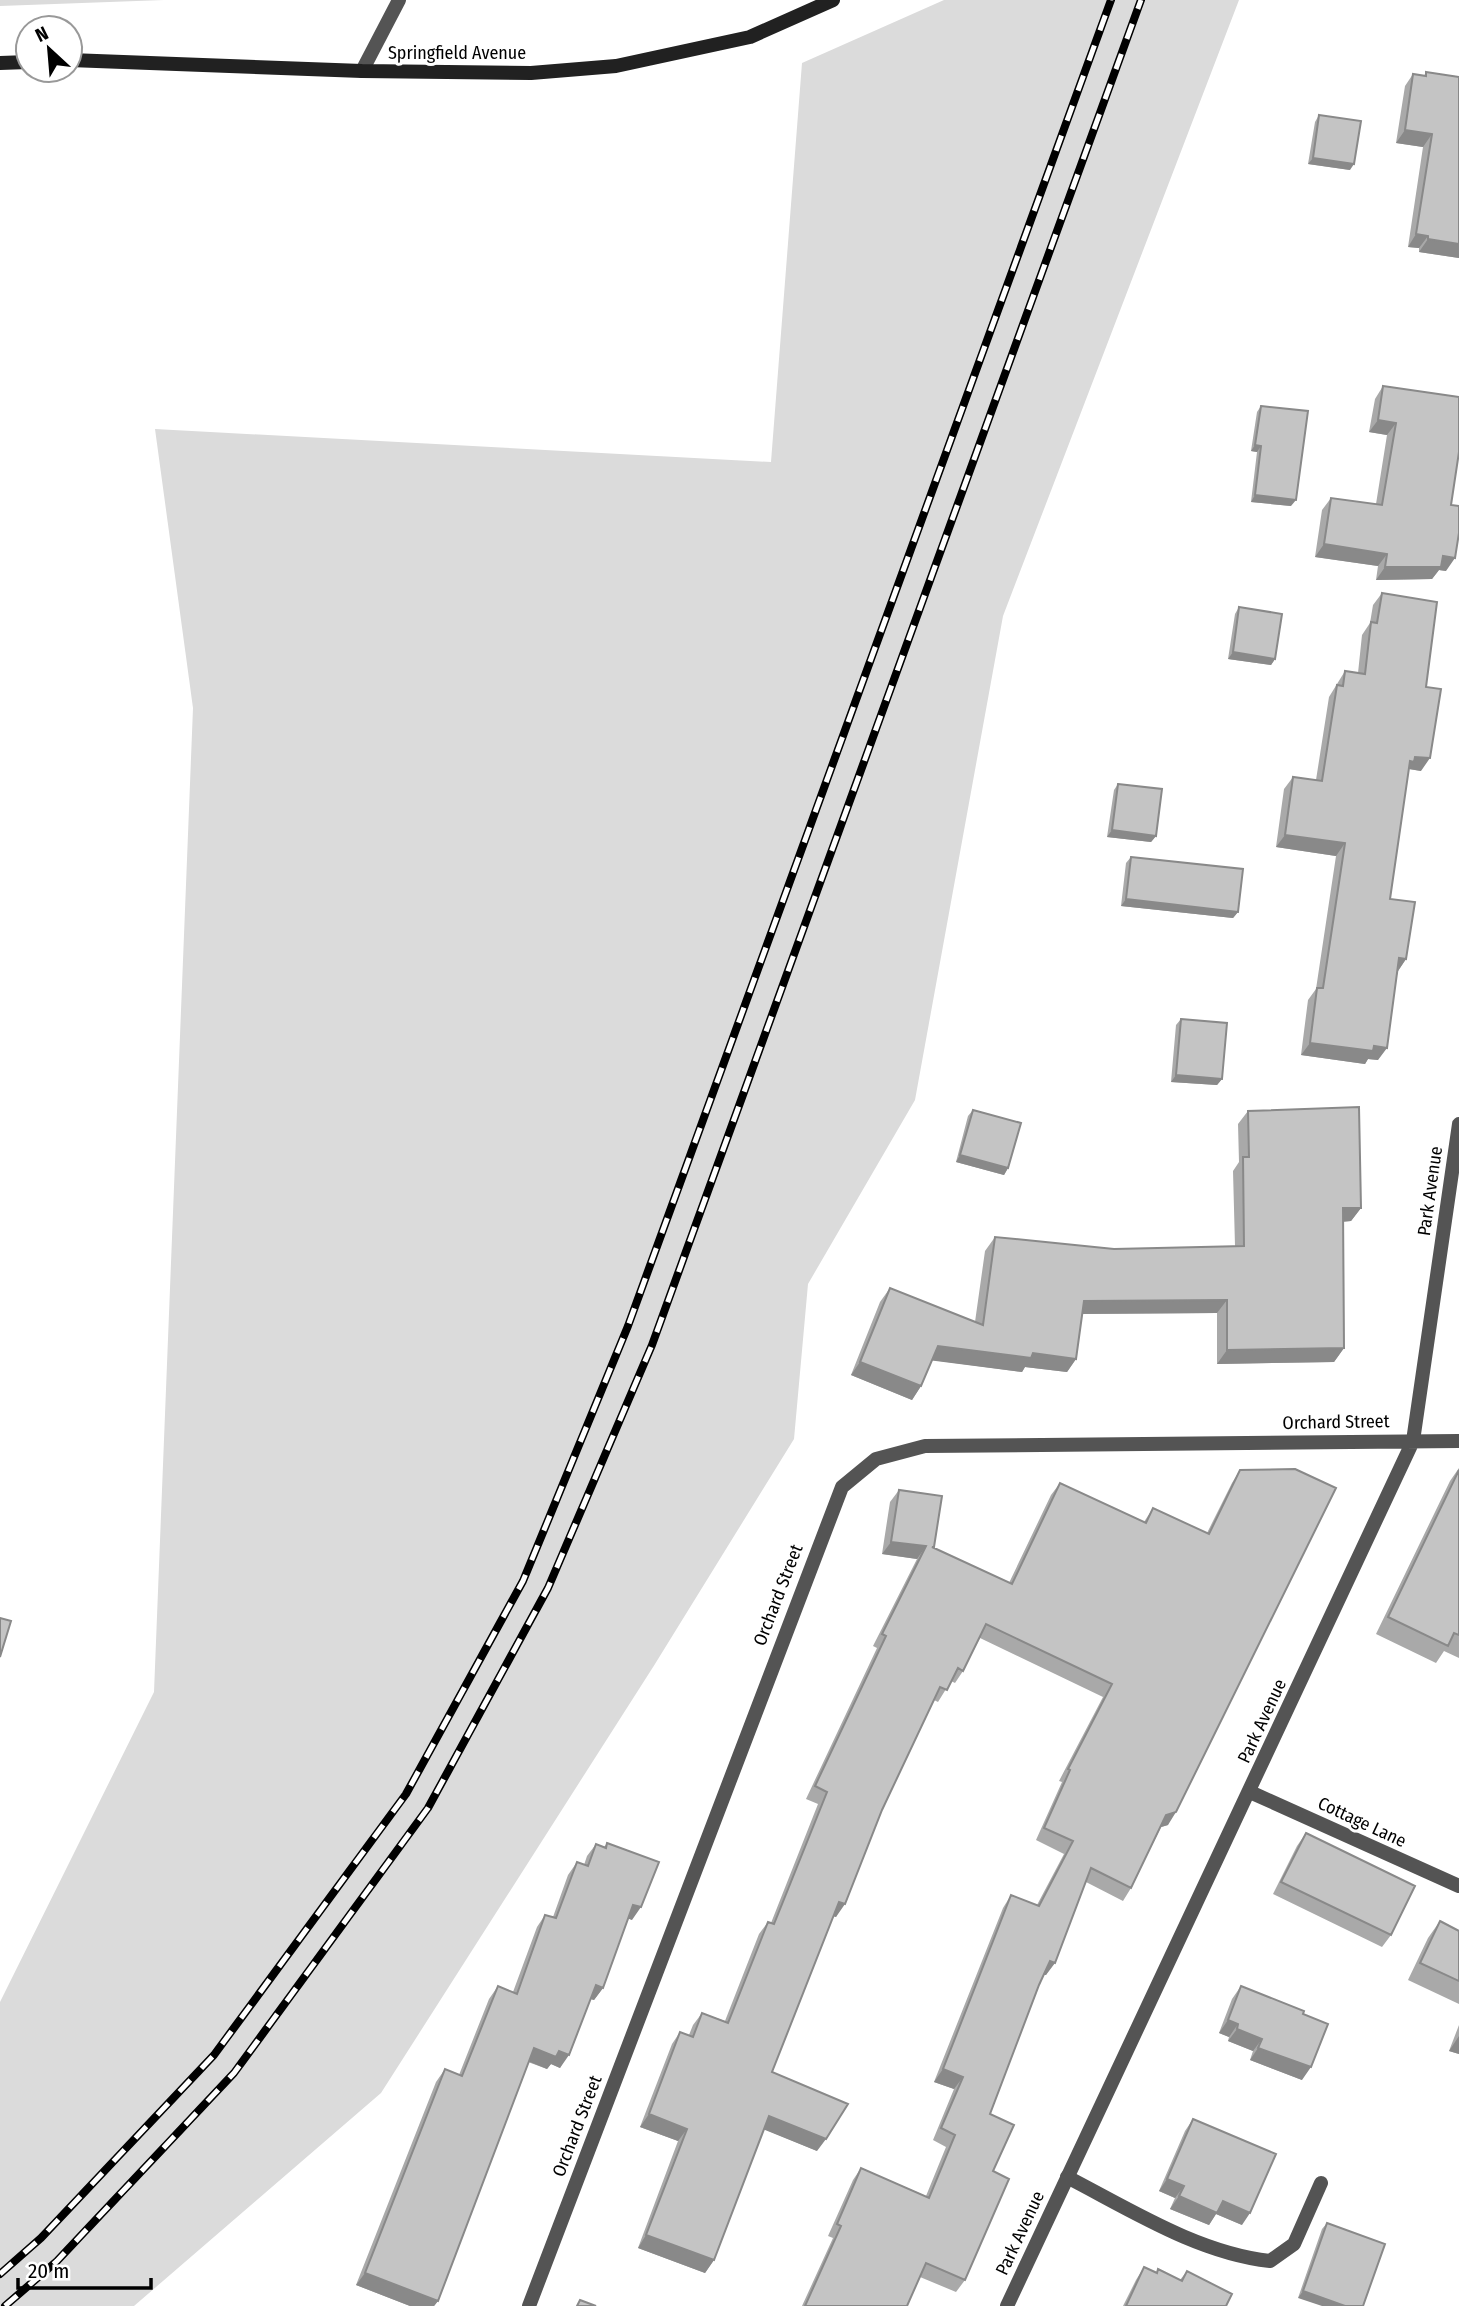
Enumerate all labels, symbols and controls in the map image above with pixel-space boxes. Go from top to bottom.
north arrow [14,14,84,84]
text: N [32,21,52,47]
street label: Springfield Avenue [388,42,526,64]
street label: Park Avenue [1413,1145,1447,1237]
street label: Orchard Street [1282,1410,1390,1434]
street label: Orchard Street [749,1541,807,1649]
street label: Park Avenue [1233,1675,1291,1767]
street label: Cottage Lane [1314,1792,1410,1852]
street label: Orchard Street [548,2072,606,2180]
street label: Park Avenue [991,2187,1049,2279]
scale bar [18,2246,150,2290]
text: 20 m [28,2258,69,2284]

